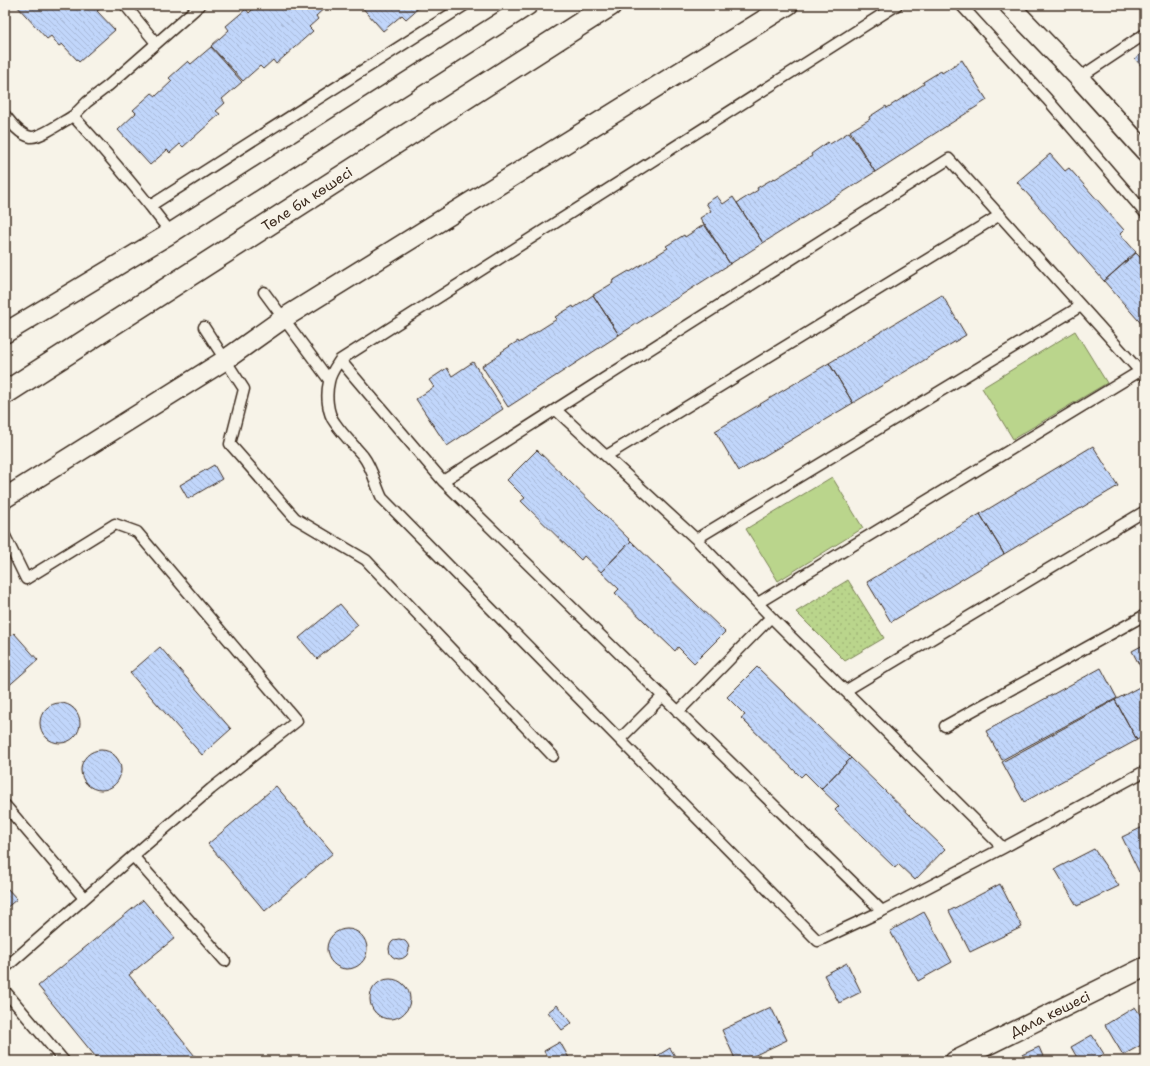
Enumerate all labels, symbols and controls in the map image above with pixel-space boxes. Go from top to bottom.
street label: Төле би көшесі [258,163,356,235]
street label: Дала көшесі [1007,987,1093,1041]

